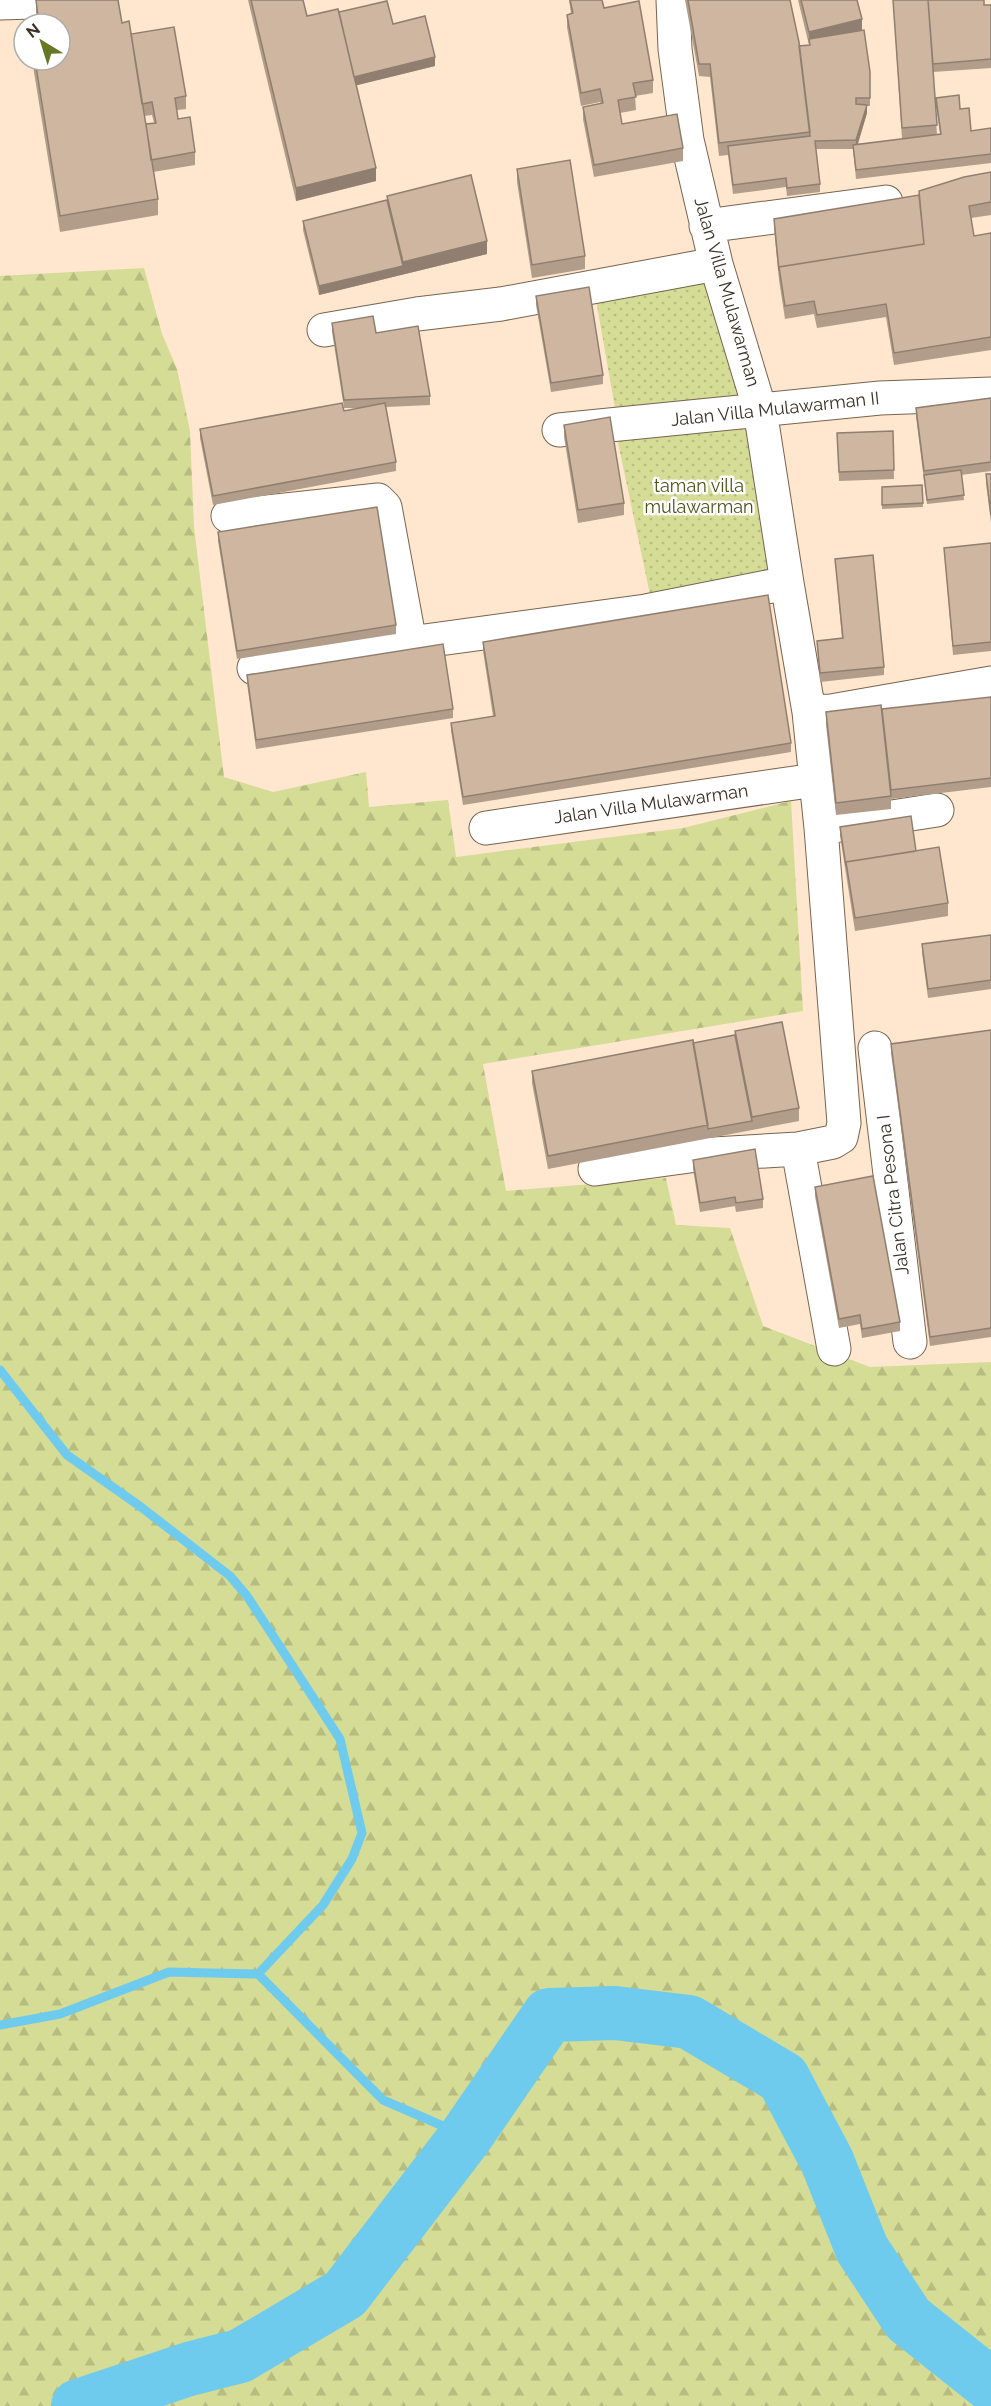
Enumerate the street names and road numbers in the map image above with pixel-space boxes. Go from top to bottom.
street label: Jalan Villa Mulawarman [690,195,765,389]
street label: Jalan Villa Mulawarman II [670,387,880,430]
street label: Jalan Villa Mulawarman [552,779,749,828]
street label: Jalan Citra Pesona I [872,1114,913,1276]

